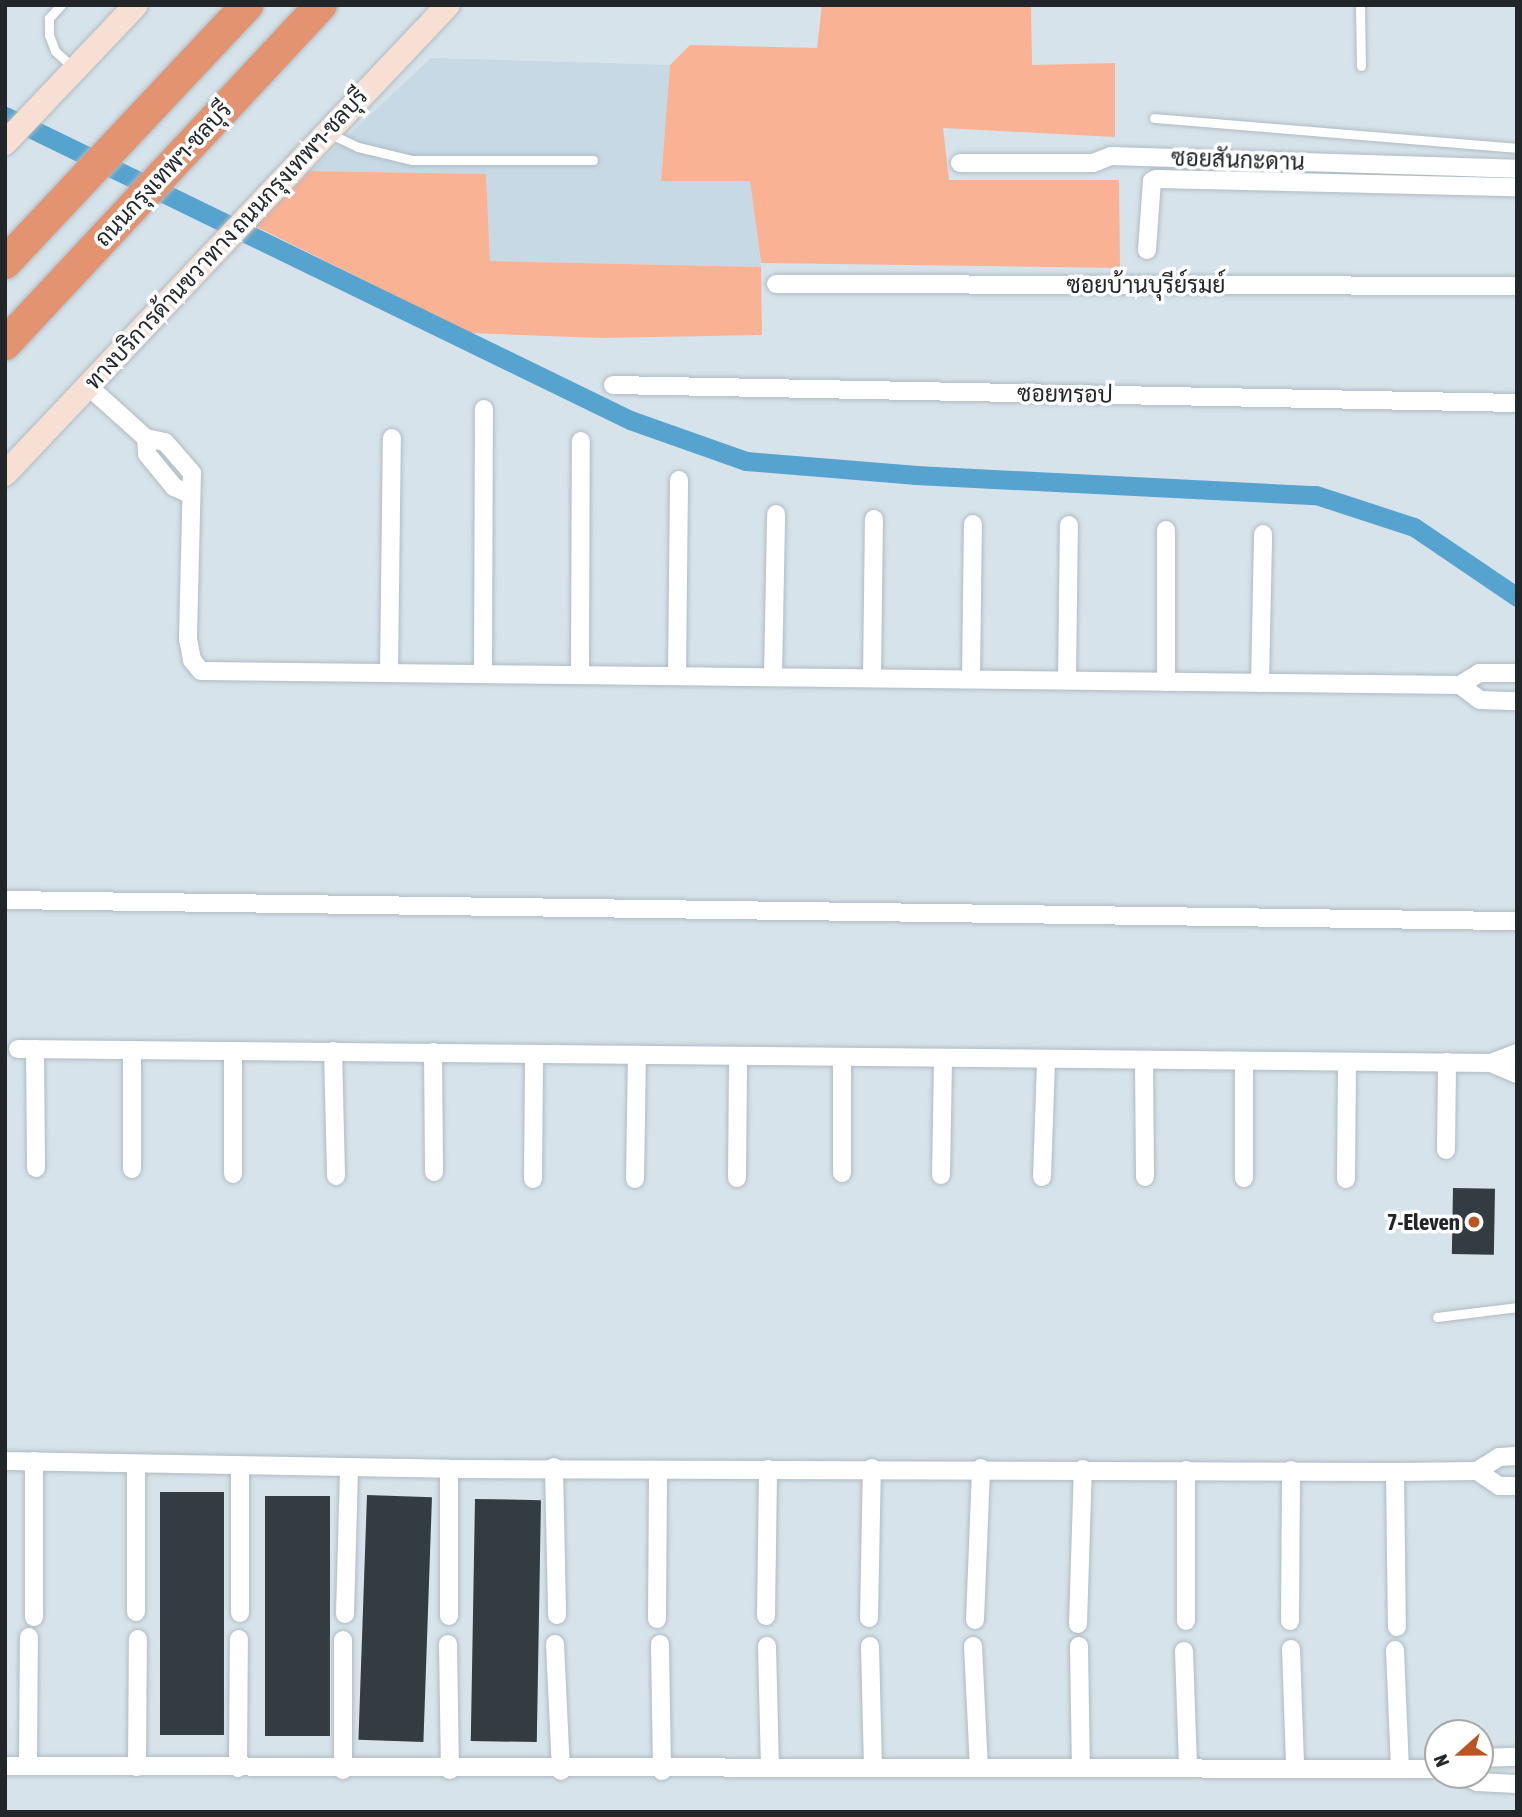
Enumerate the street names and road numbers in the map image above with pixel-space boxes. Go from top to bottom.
street label: ทางบริการด้านขวาทาง ถนนกรุงเทพฯ-ชลบุรี [79,83,373,395]
street label: ถนนกรุงเทพฯ-ชลบุรี [89,96,237,252]
street label: ซอยสันกะดาน [1171,144,1305,176]
street label: ซอยบ้านบุรีย์รมย์ [1067,271,1225,299]
street label: ซอยทรอป [1017,379,1113,409]

